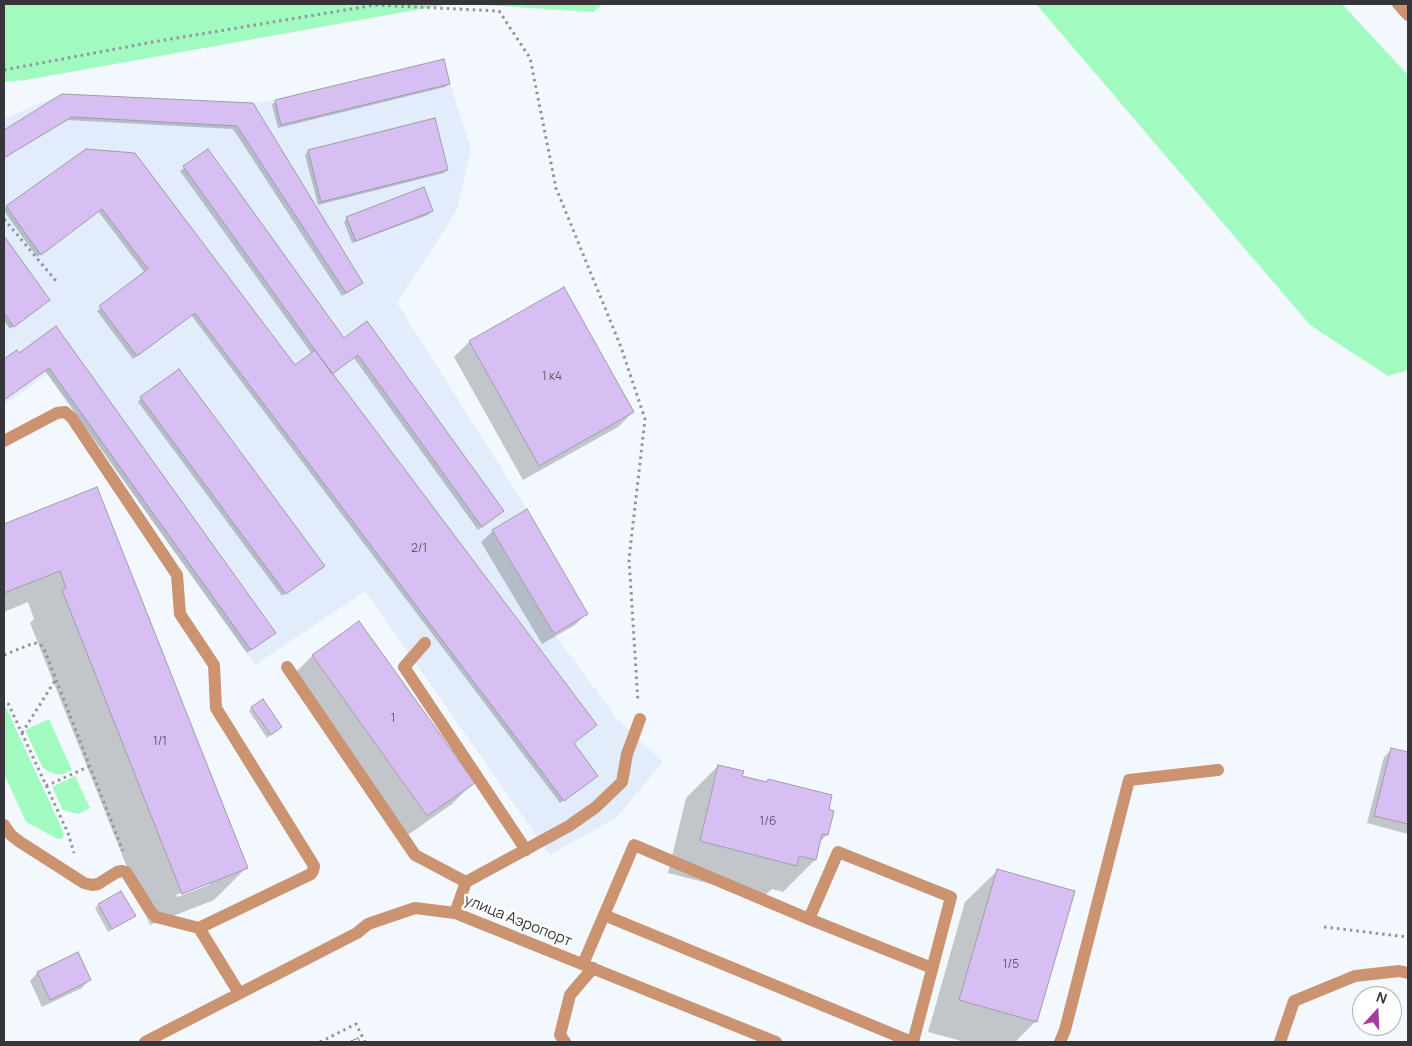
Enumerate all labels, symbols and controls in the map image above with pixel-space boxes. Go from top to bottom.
house number: 1 к4 [542,370,562,384]
house number: 2/1 [411,542,427,556]
house number: 1 [391,712,395,726]
house number: 1/1 [153,735,167,749]
house number: 1/6 [760,815,776,829]
street label: улица Аэропорт [461,891,575,951]
house number: 1/5 [1003,958,1019,972]
north arrow [1352,986,1402,1036]
text: N [1374,987,1390,1008]

